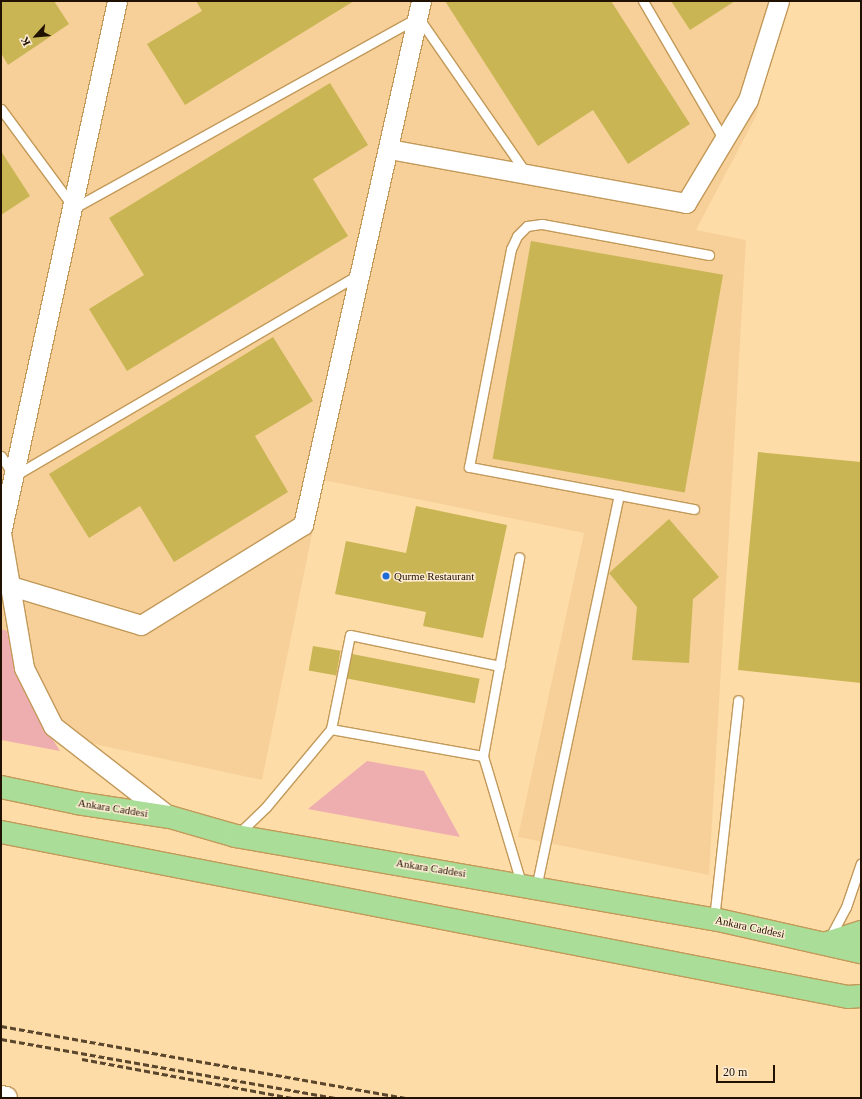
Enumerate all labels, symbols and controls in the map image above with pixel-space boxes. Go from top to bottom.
north arrow [16,16,56,56]
text: K [18,35,33,48]
place label: Qurme Restaurant [394,569,474,583]
marker: Qurme Restaurant [381,571,391,581]
street label: Ankara Caddesi [77,796,149,820]
street label: Ankara Caddesi [395,856,467,880]
street label: Ankara Caddesi [714,913,786,941]
scale bar [718,1057,777,1083]
text: 20 m [723,1065,747,1079]

